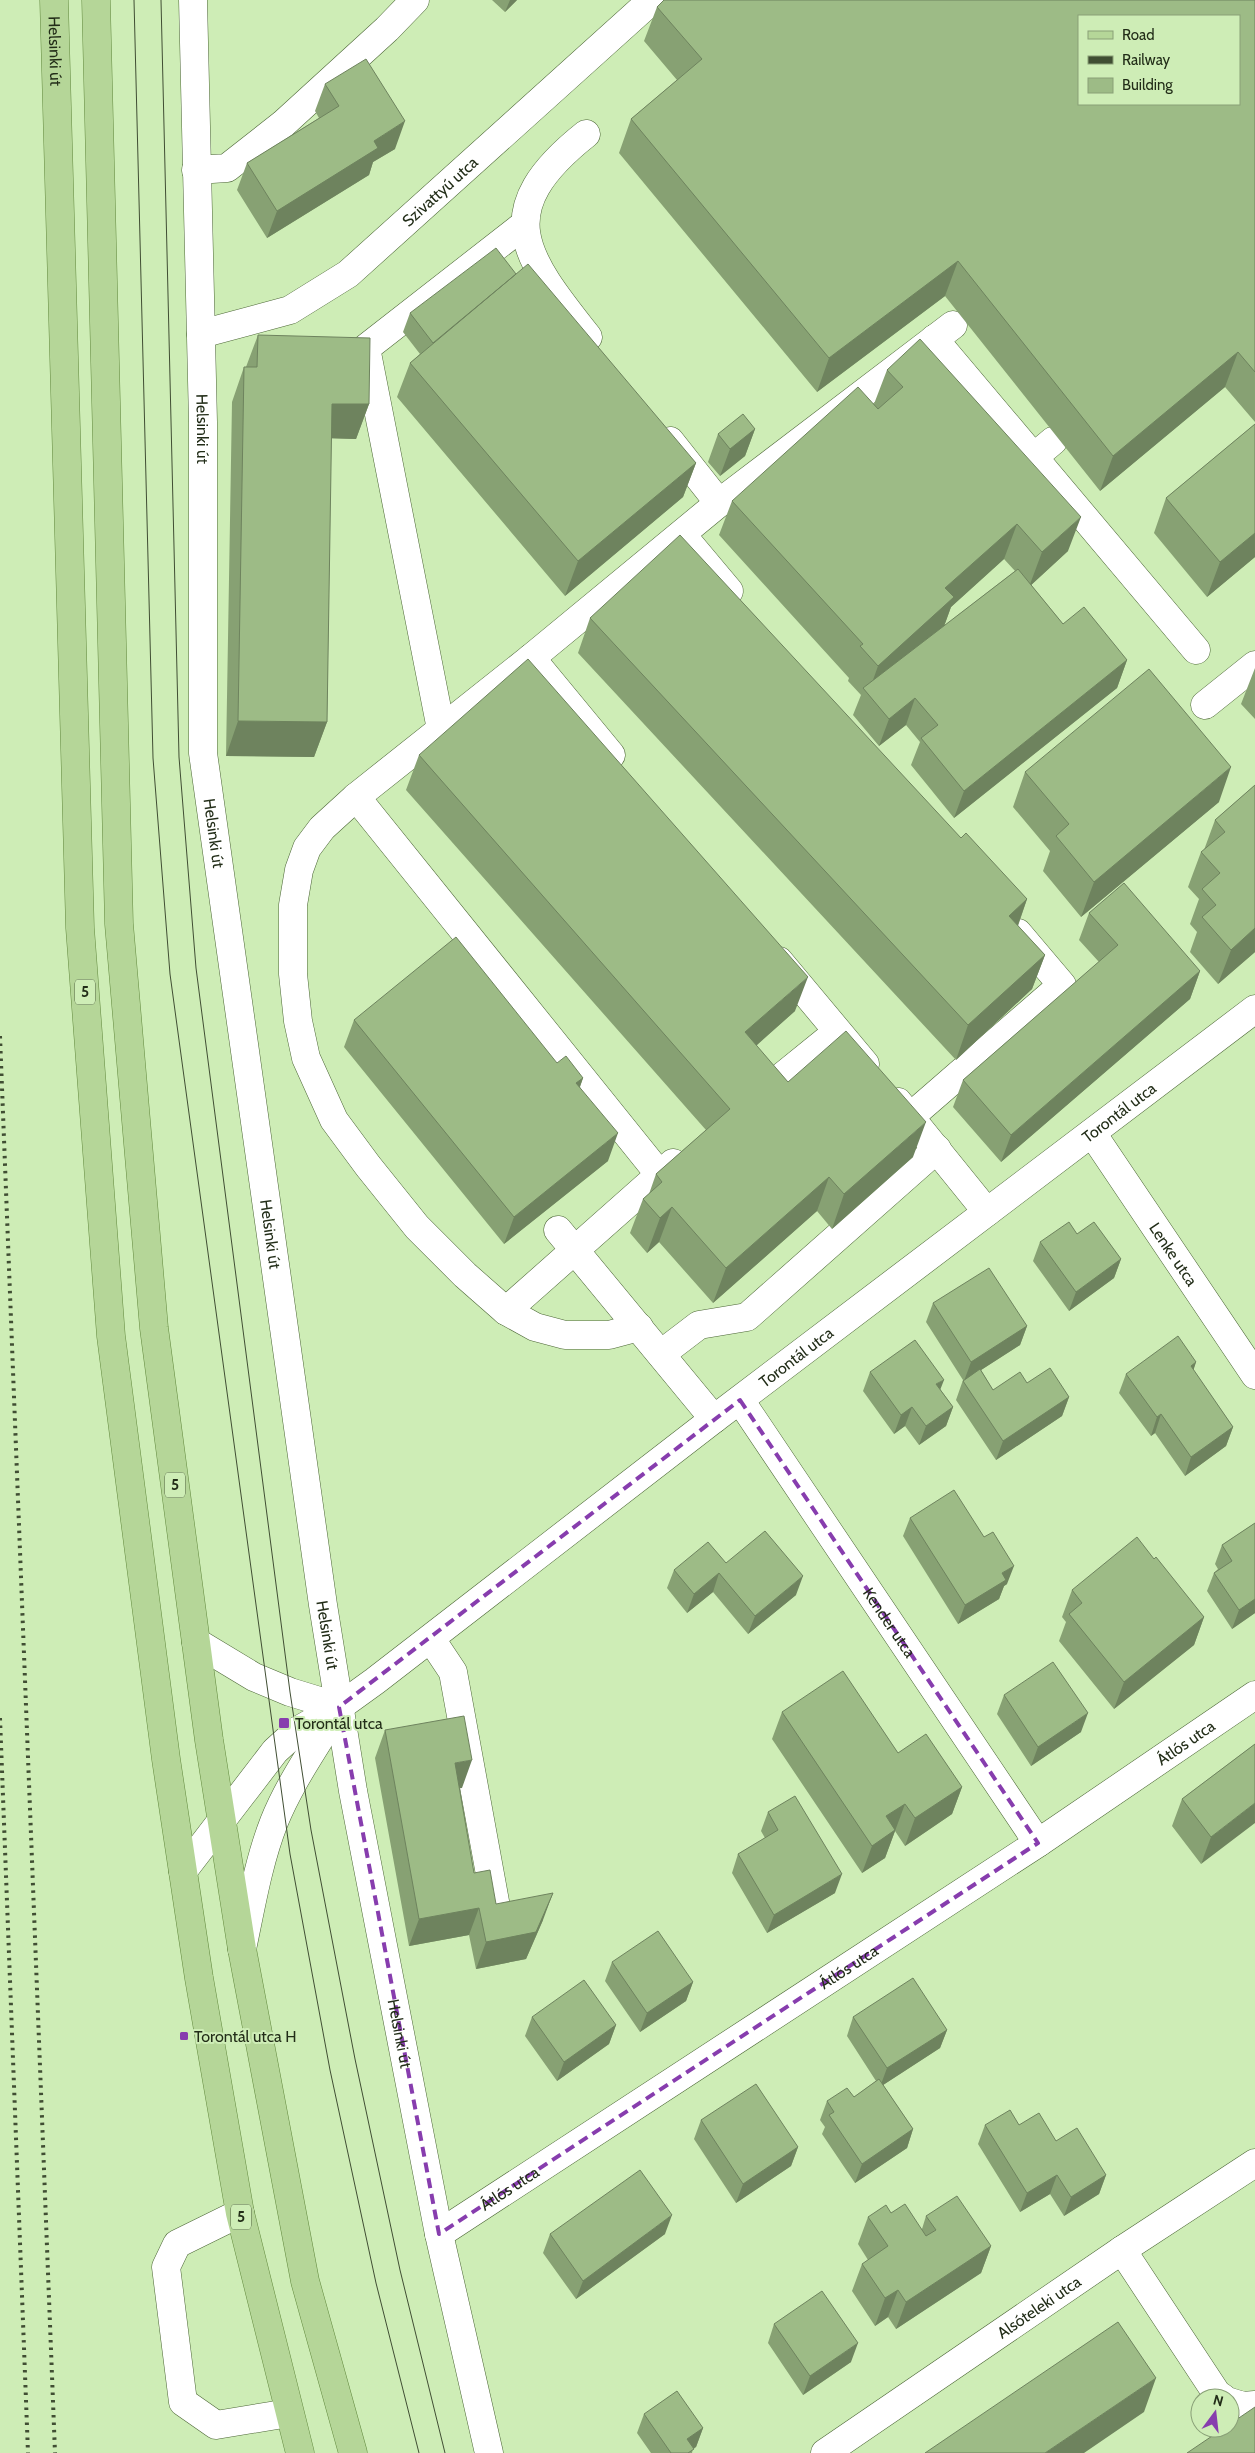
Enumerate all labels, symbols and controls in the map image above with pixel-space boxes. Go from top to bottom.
legend [1078,15,1240,105]
street label: Helsinki út [45,16,66,87]
text: Road [1122,26,1155,44]
text: Railway [1122,51,1171,69]
text: Building [1122,76,1173,94]
street label: Szivattyú utca [398,152,482,230]
street label: Helsinki út [193,394,213,464]
street label: Helsinki út [200,797,229,870]
road number: 5 [75,980,95,1004]
street label: Torontál utca [1078,1078,1160,1146]
street label: Helsinki út [256,1198,285,1271]
street label: Lenke utca [1145,1219,1202,1290]
street label: Torontál utca [755,1323,837,1391]
road number: 5 [165,1472,185,1498]
street label: Kender utca [859,1584,920,1661]
street label: Helsinki út [313,1599,343,1672]
place label: Torontál utca [295,1714,383,1733]
marker: Torontál utca [277,1716,291,1730]
street label: Átlós utca [1153,1716,1219,1769]
street label: Átlós utca [816,1940,882,1993]
street label: Helsinki út [384,1997,416,2070]
place label: Torontál utca H [194,2027,297,2046]
marker: Torontál utca H [178,2030,190,2042]
street label: Átlós utca [476,2162,543,2214]
road number: 5 [231,2204,251,2230]
street label: Alsóteleki utca [993,2271,1085,2342]
north arrow [1190,2388,1240,2438]
text: N [1211,2390,1225,2410]

